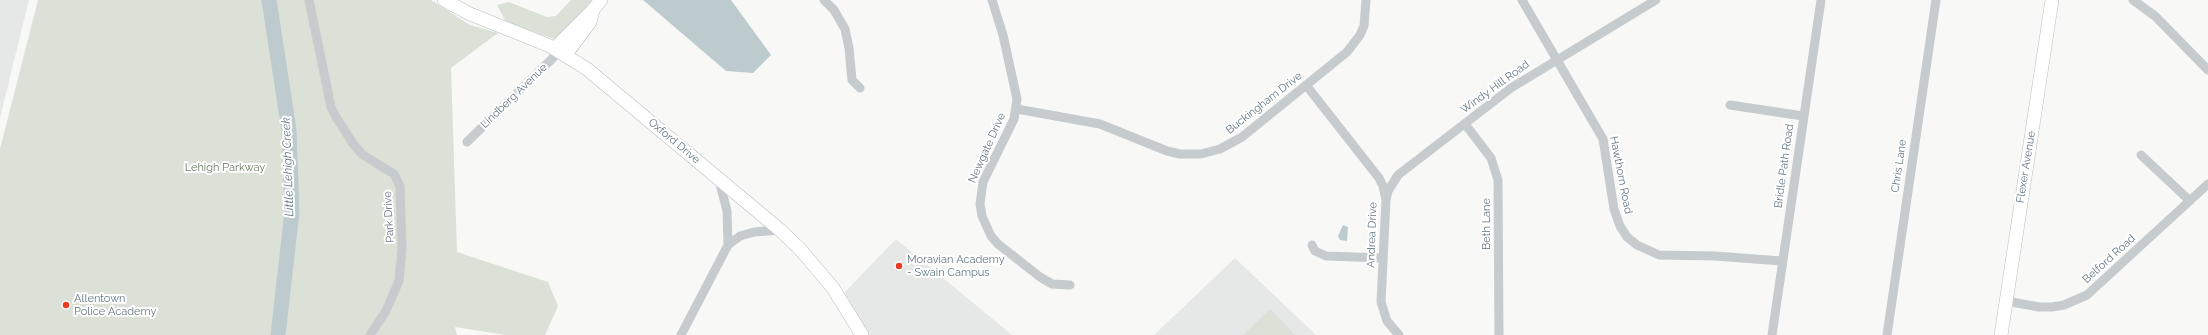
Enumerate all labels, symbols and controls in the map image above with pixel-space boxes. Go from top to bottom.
street label: Windy Hill Road [1458,58,1532,116]
street label: Lindberg Avenue [478,61,550,131]
street label: Buckingham Drive [1223,69,1305,137]
street label: Newgate Drive [966,111,1008,185]
street label: Oxford Drive [646,116,702,166]
water label: Little Lehigh Creek [279,117,297,217]
street label: Bridle Path Road [1772,123,1796,209]
street label: Flexer Avenue [2014,130,2038,204]
street label: Hawthorn Road [1607,135,1635,215]
street label: Chris Lane [1889,139,1909,193]
park label: Lehigh Parkway [185,161,265,175]
street label: Park Drive [381,191,397,243]
street label: Beth Lane [1480,198,1494,250]
street label: Andrea Drive [1364,202,1380,268]
street label: Belford Road [2080,232,2138,286]
place label: Moravian Academy - Swain Campus [907,253,1005,279]
marker: Moravian Academy - Swain Campus [894,261,904,271]
place label: Allentown Police Academy [74,292,156,318]
marker: Allentown Police Academy [61,300,71,310]

